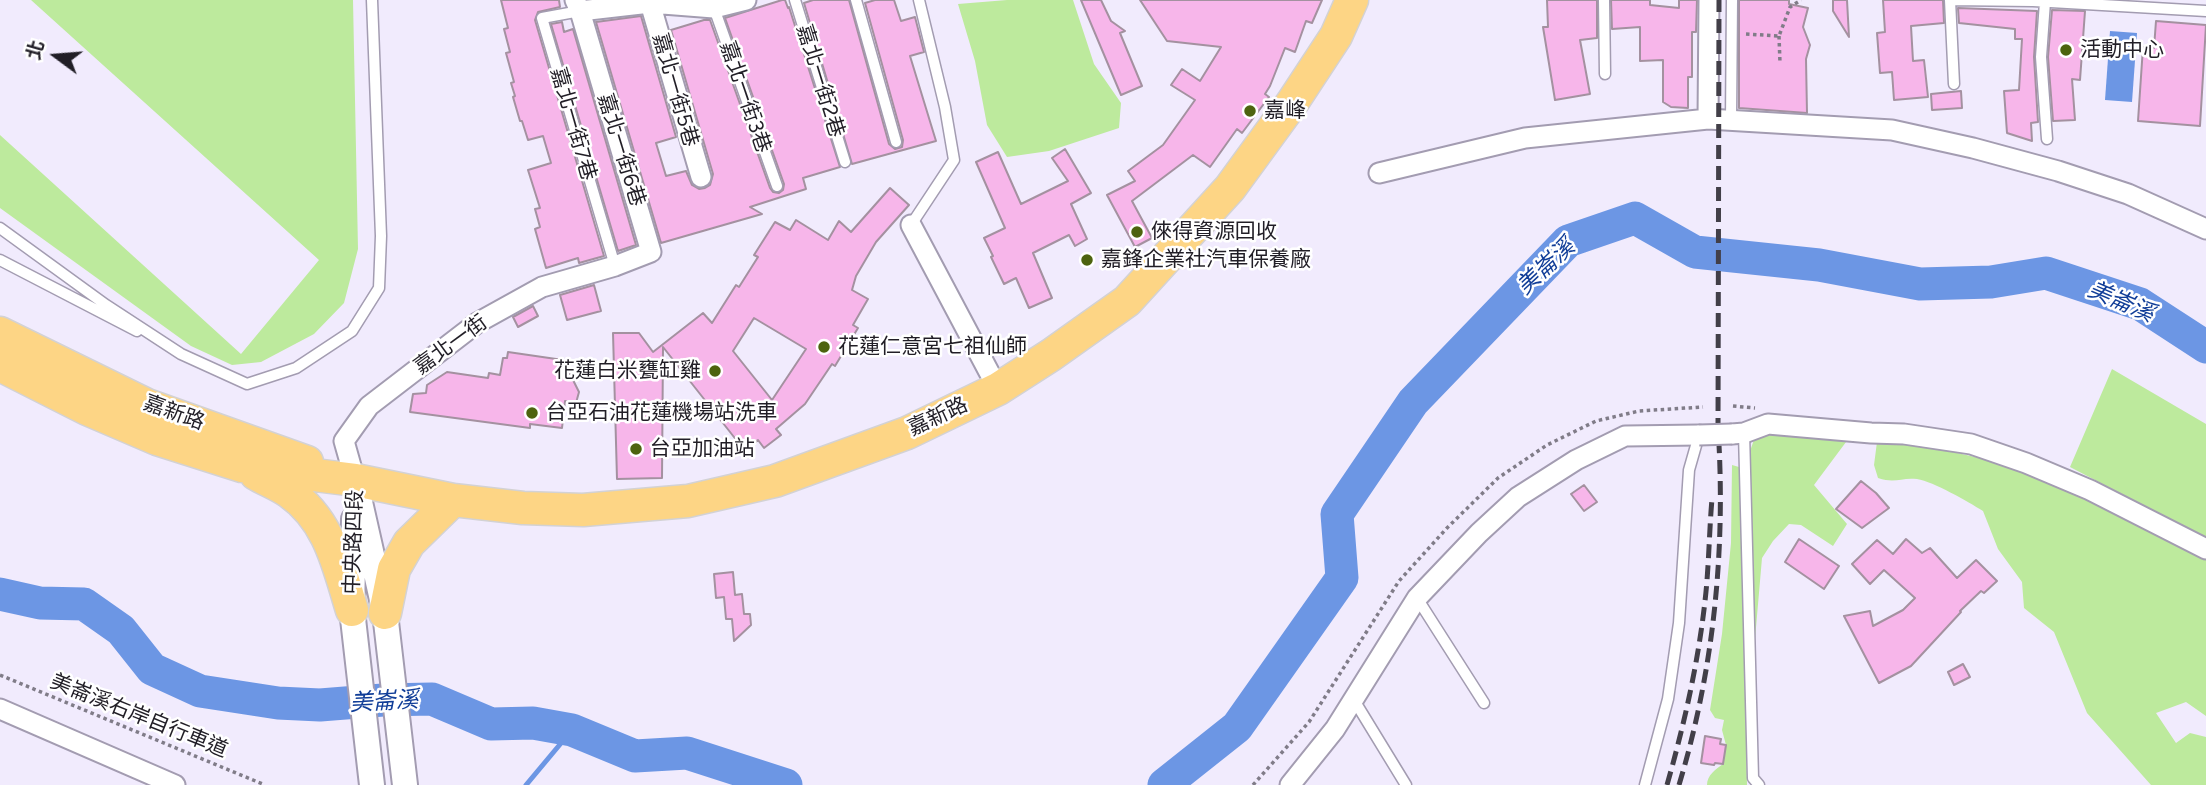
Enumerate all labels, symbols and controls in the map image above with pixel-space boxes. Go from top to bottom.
north arrow [21,21,91,91]
street label: 嘉北一街2巷 [791,21,849,141]
street label: 嘉北一街5巷 [647,30,703,150]
place label: 活動中心 [2080,37,2164,63]
text: 北 [22,38,49,62]
street label: 嘉北一街3巷 [714,38,776,156]
marker: 活動中心 [2058,42,2074,58]
street label: 嘉北一街7巷 [545,65,601,183]
street label: 嘉北一街6巷 [592,90,650,210]
place label: 嘉峰 [1264,98,1306,124]
marker: 嘉峰 [1242,103,1258,119]
place label: 倈得資源回收 [1151,219,1277,245]
marker: 倈得資源回收 [1129,224,1145,240]
water label: 美崙溪 [1511,233,1581,301]
place label: 嘉鋒企業社汽車保養廠 [1101,247,1311,273]
marker: 嘉鋒企業社汽車保養廠 [1079,252,1095,268]
water label: 美崙溪 [2084,276,2158,328]
street label: 嘉北一街 [410,310,492,380]
place label: 花蓮仁意宮七祖仙師 [838,334,1027,360]
marker: 花蓮仁意宮七祖仙師 [816,339,832,355]
place label: 花蓮白米甕缸雞 [554,358,701,384]
marker: 花蓮白米甕缸雞 [707,363,723,379]
street label: 嘉新路 [140,390,208,436]
street label: 嘉新路 [904,392,972,442]
place label: 台亞石油花蓮機場站洗車 [546,400,777,426]
marker: 台亞石油花蓮機場站洗車 [524,405,540,421]
place label: 台亞加油站 [650,436,755,462]
marker: 台亞加油站 [628,441,644,457]
street label: 中央路四段 [340,489,368,595]
street label: 美崙溪右岸自行車道 [47,669,231,763]
water label: 美崙溪 [349,686,419,718]

